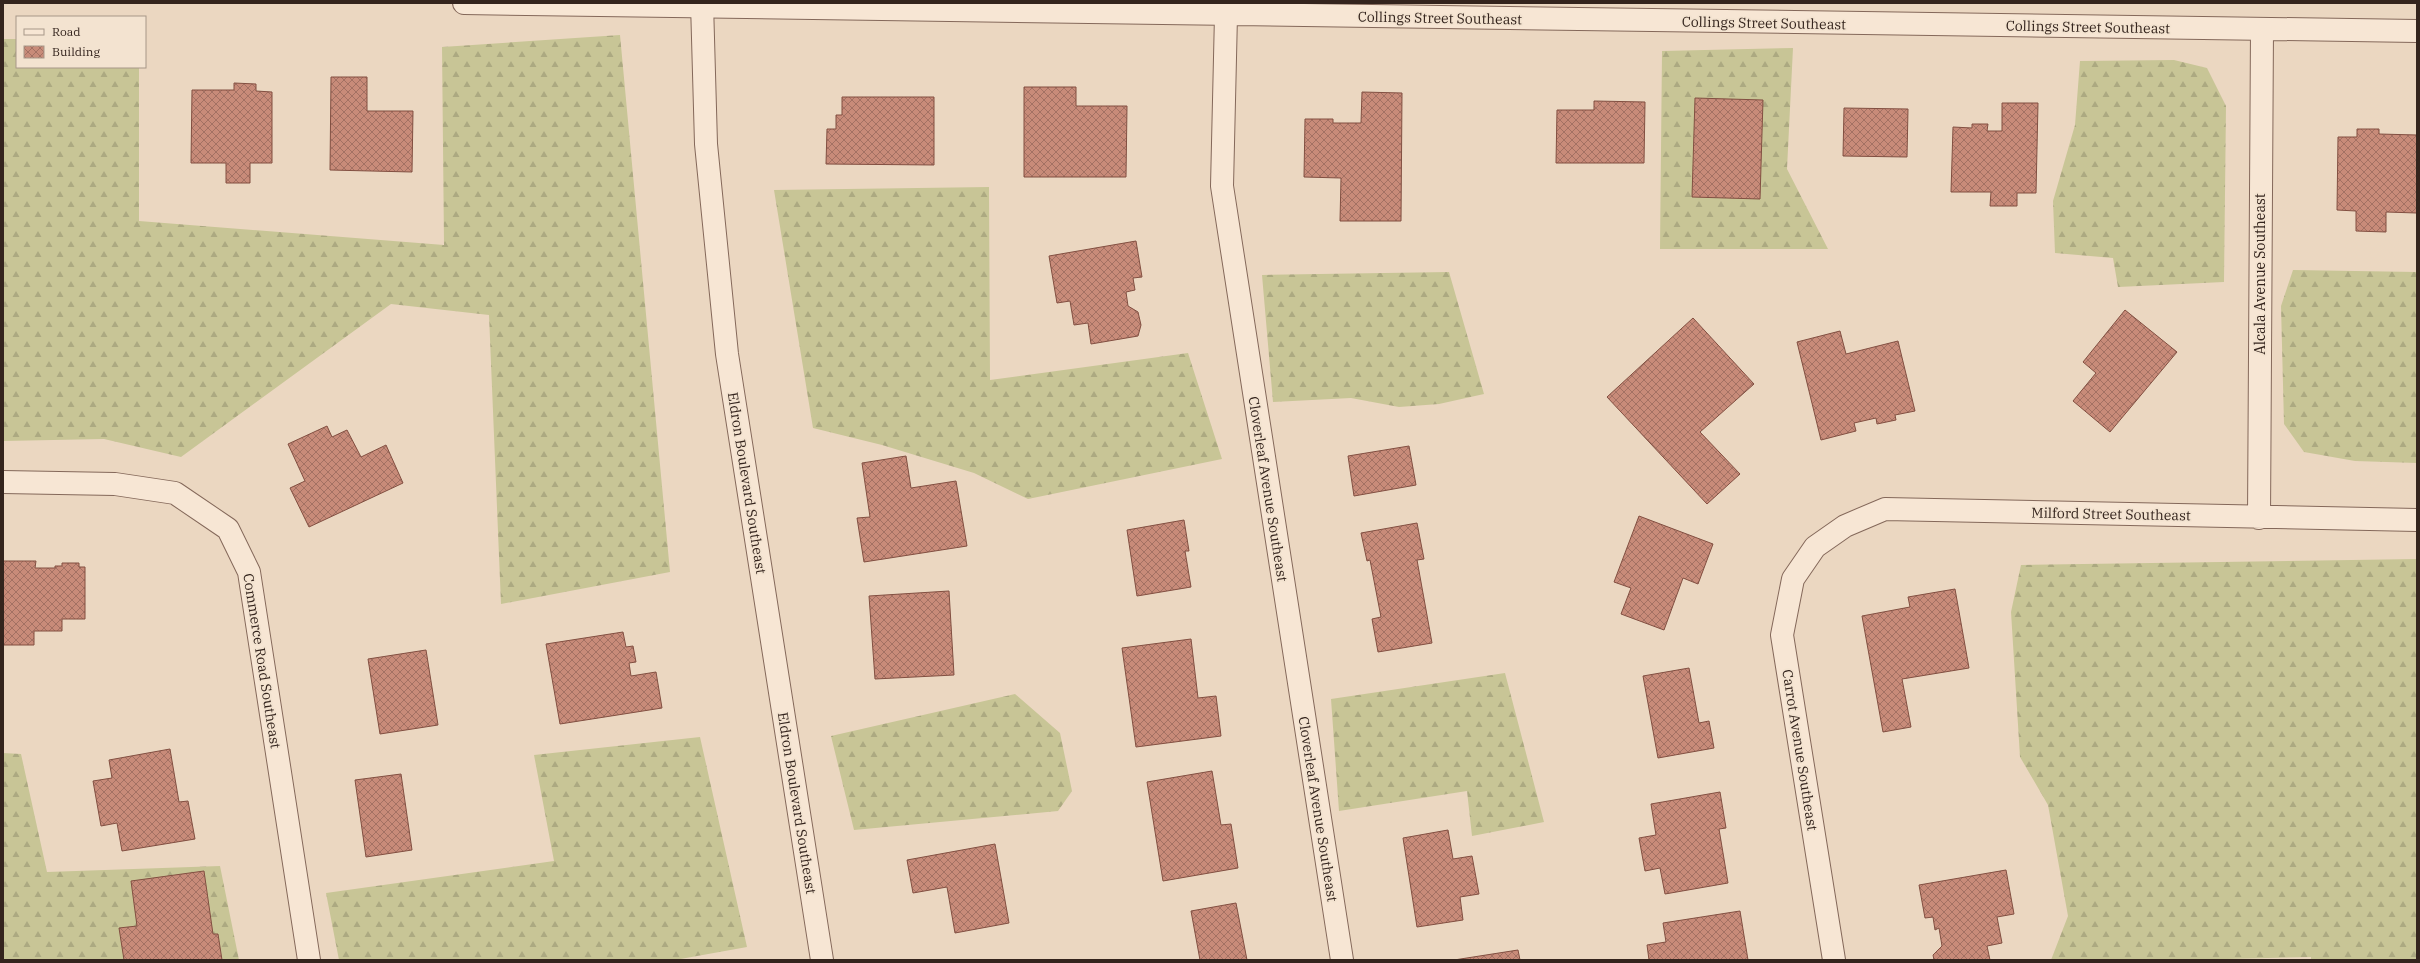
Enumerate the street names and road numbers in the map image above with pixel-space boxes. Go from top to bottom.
street label: Collings Street Southeast [1358,8,1522,28]
street label: Collings Street Southeast [1682,13,1846,33]
street label: Collings Street Southeast [2006,17,2170,37]
street label: Alcala Avenue Southeast [2251,193,2269,355]
street label: Eldron Boulevard Southeast [724,391,770,575]
street label: Cloverleaf Avenue Southeast [1244,395,1292,583]
street label: Milford Street Southeast [2031,504,2191,524]
street label: Commerce Road Southeast [239,572,285,750]
street label: Carrot Avenue Southeast [1778,668,1822,832]
street label: Eldron Boulevard Southeast [774,711,820,895]
street label: Cloverleaf Avenue Southeast [1294,715,1342,903]

